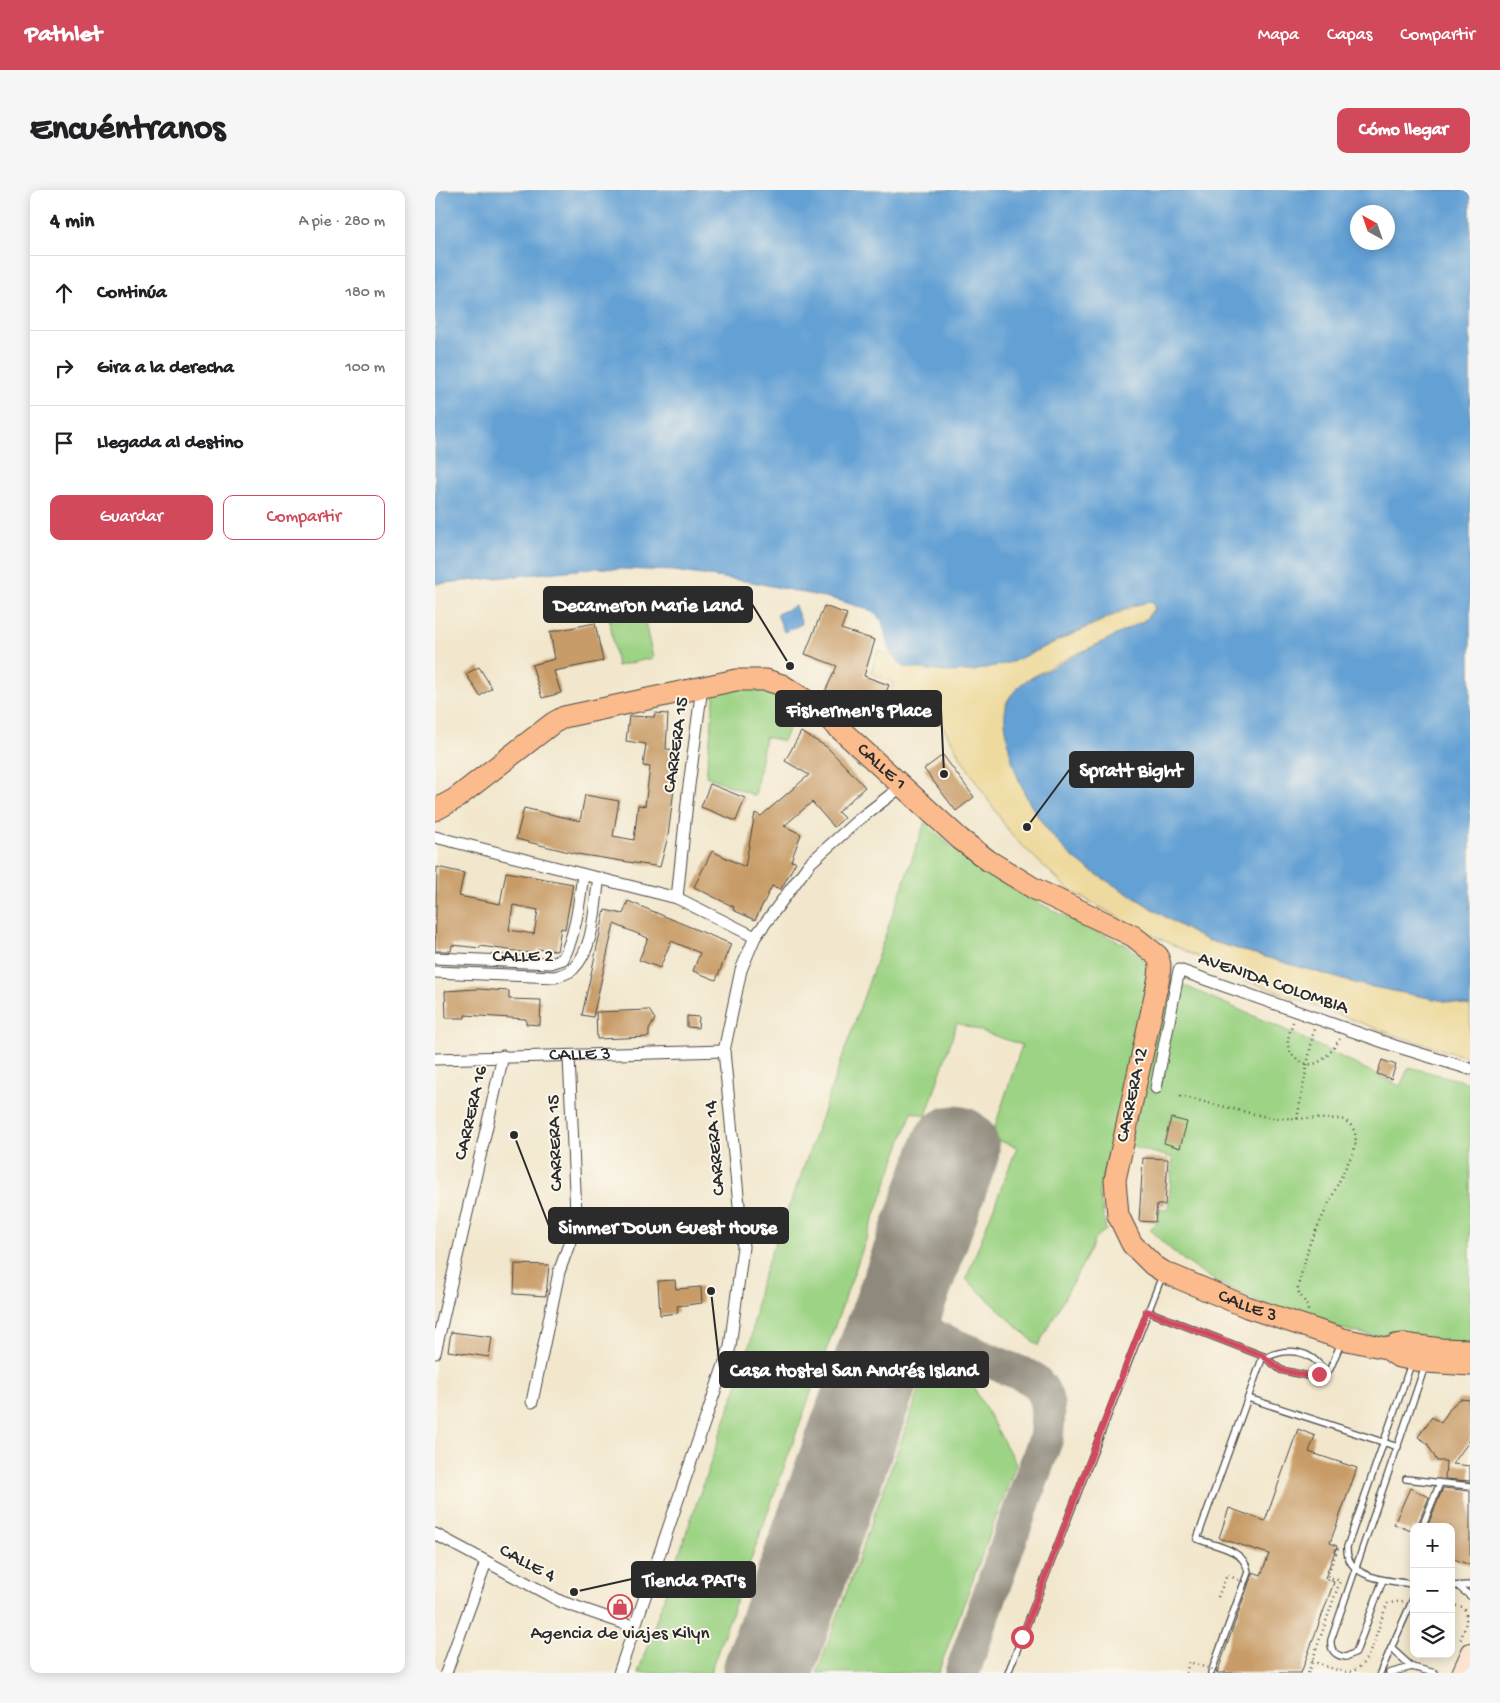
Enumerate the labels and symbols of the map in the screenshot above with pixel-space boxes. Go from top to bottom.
north arrow [1350,205,1395,250]
callout: Decameron Marie Land [544,587,752,622]
text: Decameron Marie Land [552,596,745,619]
callout: Fishermen's Place [776,691,941,726]
street label: CARRERA 15 [659,696,695,794]
text: Fishermen's Place [786,701,932,724]
street label: CALLE 1 [852,738,911,795]
callout: Spratt Bight [1070,752,1193,787]
text: Spratt Bight [1079,761,1184,784]
street label: CALLE 2 [492,946,554,969]
street label: AVENIDA COLOMBIA [1195,947,1353,1021]
street label: CALLE 3 [549,1043,611,1067]
street label: CARRERA 12 [1112,1046,1154,1144]
street label: CARRERA 16 [450,1063,494,1162]
street label: CARRERA 15 [543,1094,569,1192]
street label: CARRERA 14 [700,1099,732,1197]
callout: Simmer Down Guest House [549,1208,788,1243]
text: Simmer Down Guest House [559,1218,778,1241]
street label: CALLE 3 [1214,1284,1280,1328]
callout: Casa Hostel San Andrés Island [720,1352,988,1387]
text: Casa Hostel San Andrés Island [729,1361,980,1384]
route end [1308,1363,1331,1386]
street label: CALLE 4 [495,1540,559,1588]
callout: Tienda PAT's [632,1562,755,1597]
text: Tienda PAT's [641,1571,747,1594]
shop icon: Agencia de viajes Kilyn [607,1594,633,1620]
place label: Agencia de viajes Kilyn [531,1623,709,1646]
route start [1011,1626,1034,1649]

